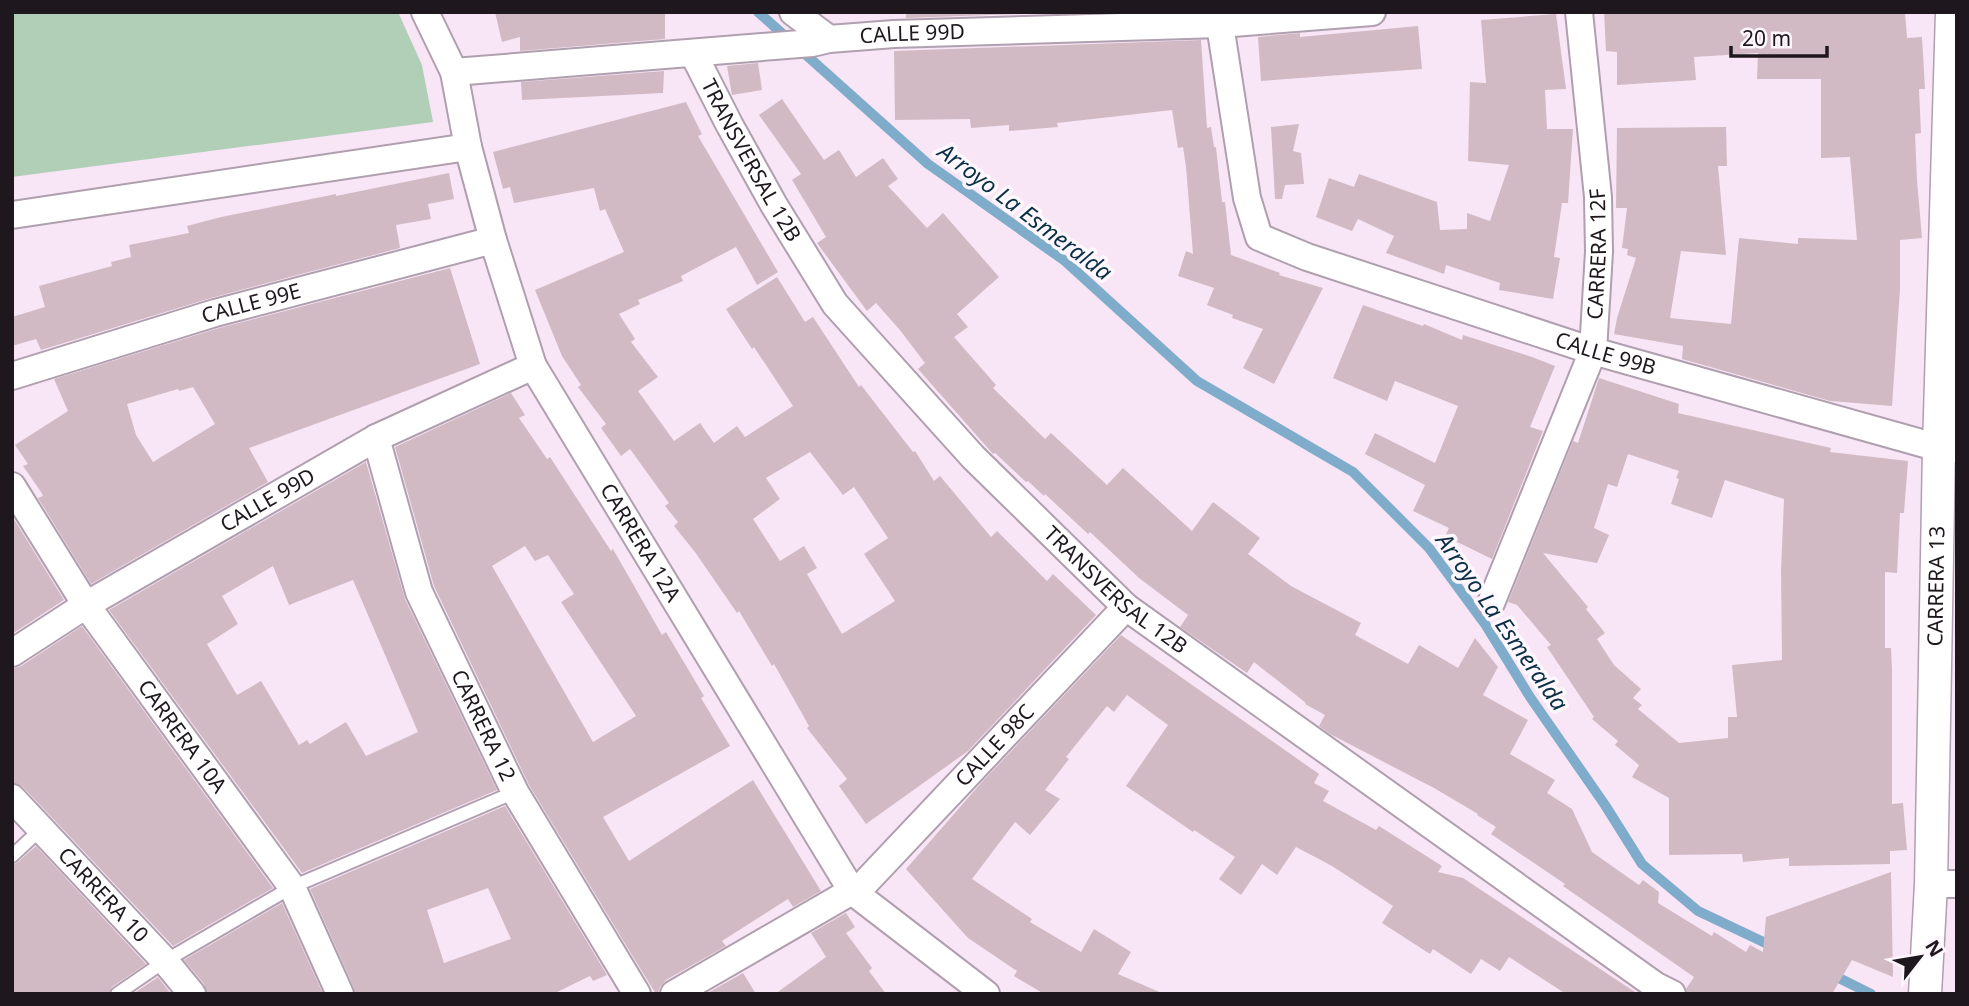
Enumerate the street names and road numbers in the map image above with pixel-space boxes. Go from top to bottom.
street label: CALLE 99D [858,17,965,50]
street label: TRANSVERSAL 12B [695,74,808,247]
street label: CARRERA 12F [1580,187,1612,320]
street label: CALLE 99E [198,276,304,329]
street label: CALLE 99B [1552,325,1659,381]
street label: CALLE 99D [215,461,320,538]
street label: CARRERA 12A [594,478,688,607]
street label: TRANSVERSAL 12B [1038,519,1193,660]
street label: CARRERA 13 [1920,526,1951,647]
street label: CARRERA 12 [445,665,523,785]
street label: CARRERA 10A [132,674,234,799]
street label: CALLE 98C [949,698,1040,792]
street label: CARRERA 10 [52,841,155,948]

